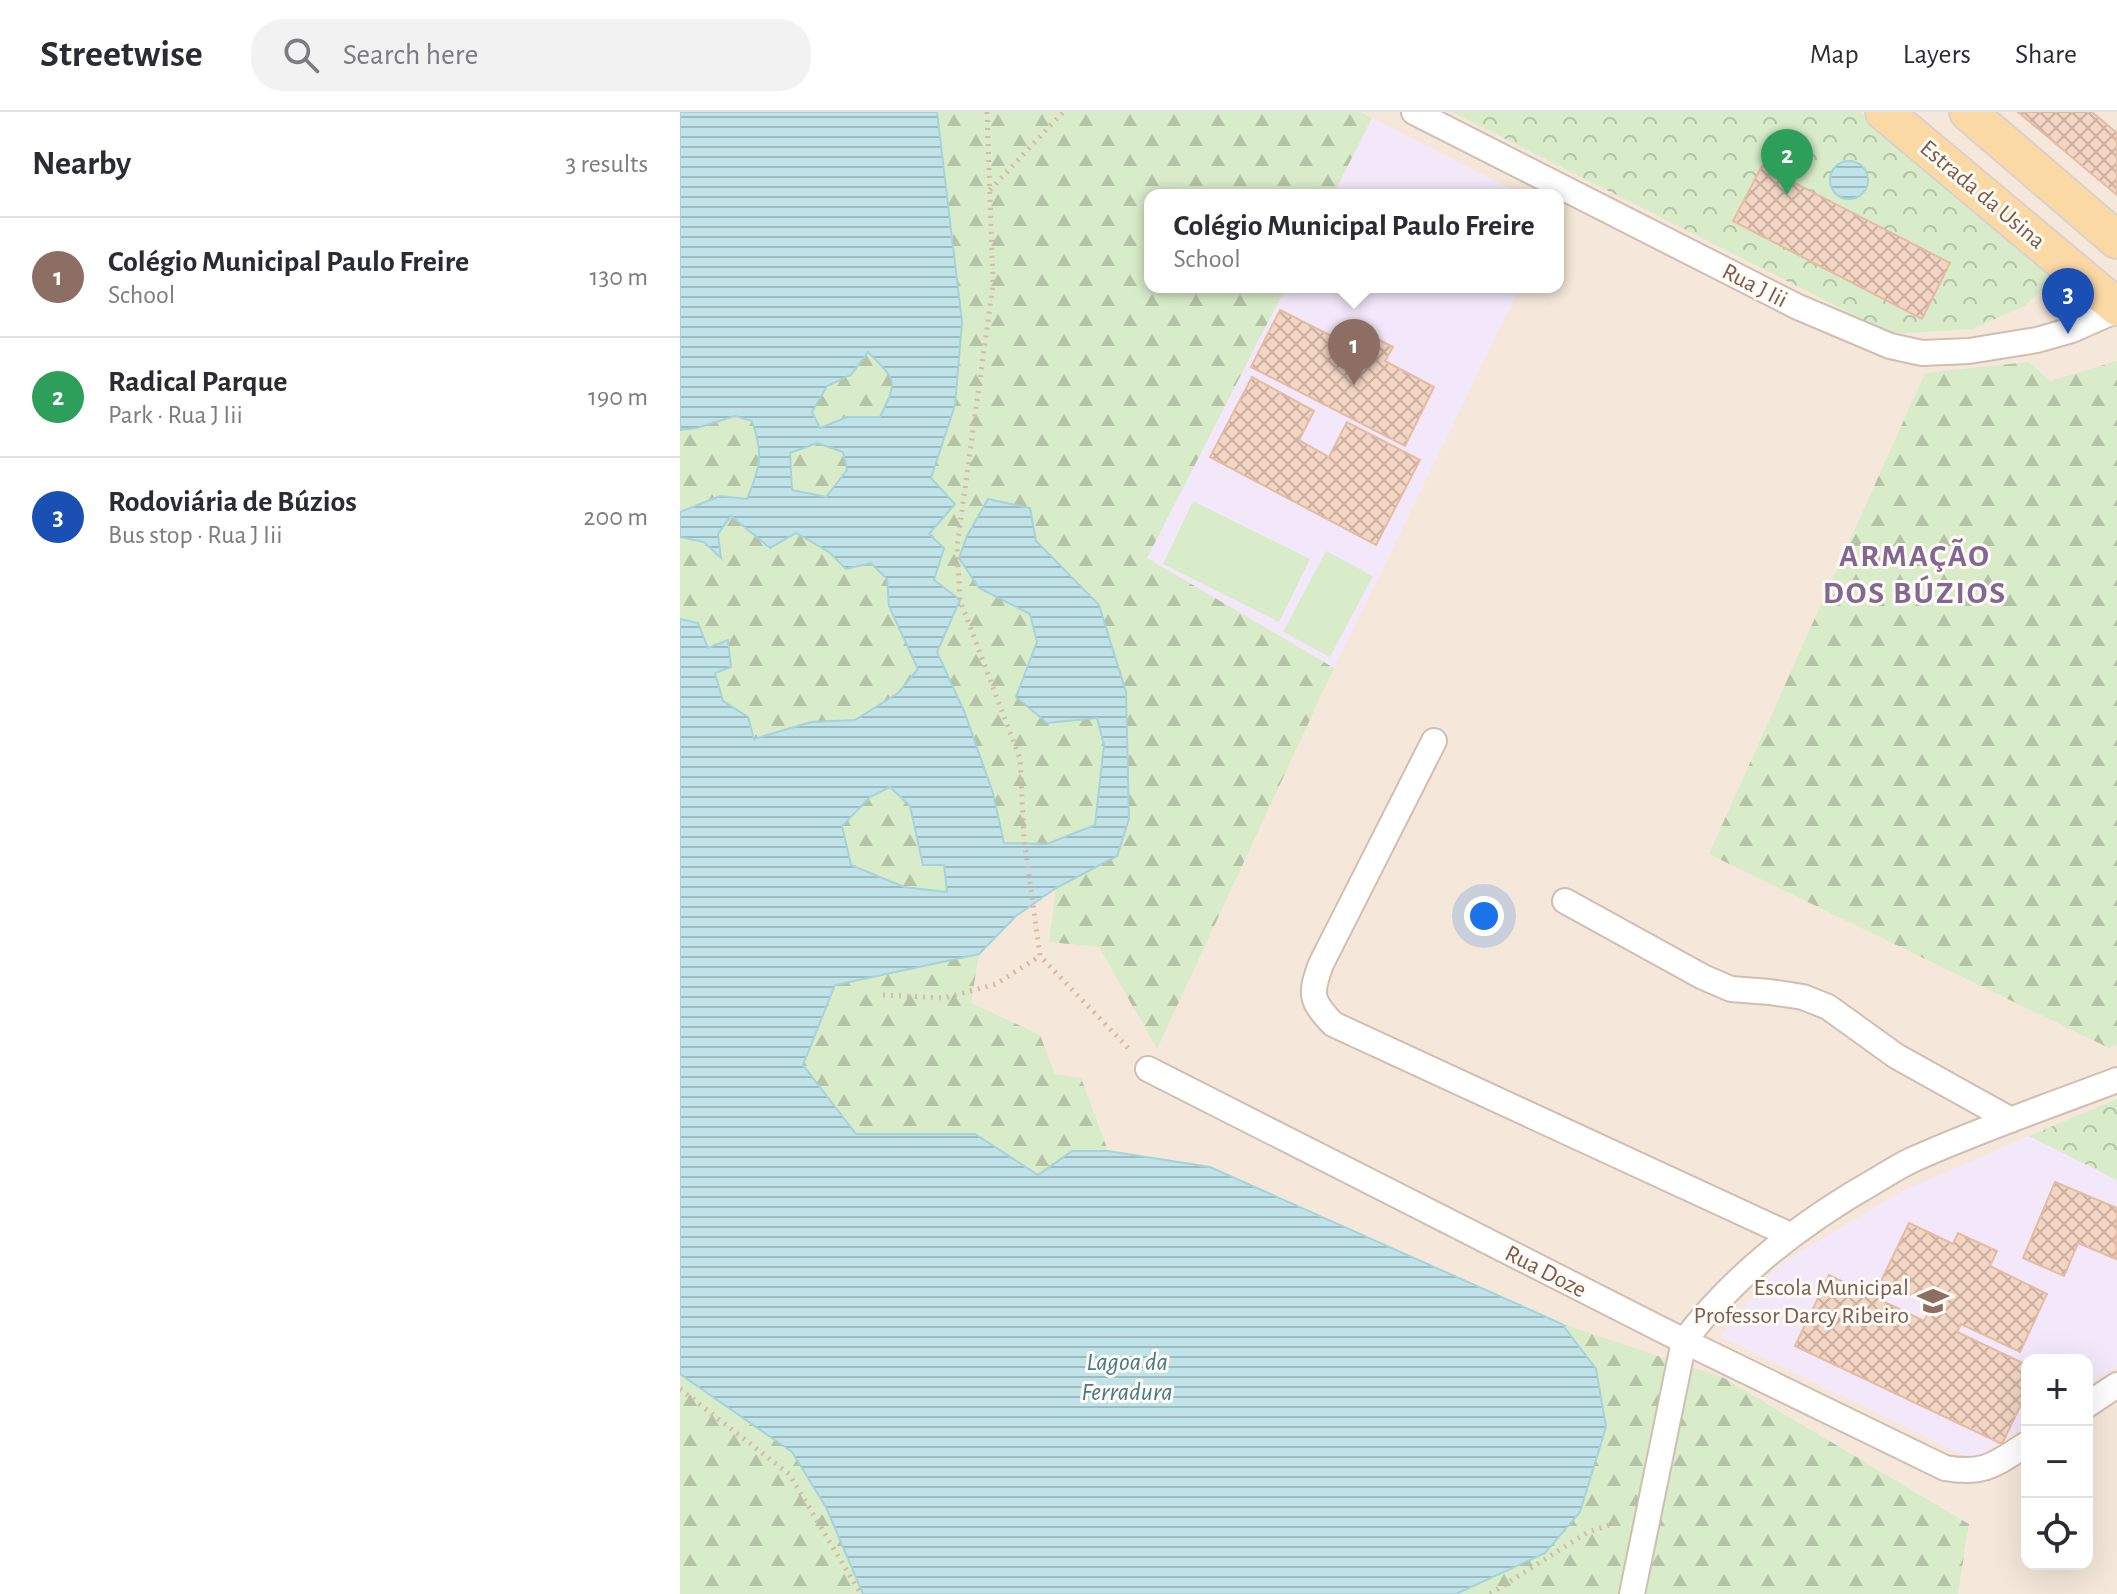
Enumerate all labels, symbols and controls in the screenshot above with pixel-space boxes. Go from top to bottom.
search box [251,19,811,91]
icon: search [279,33,323,77]
text: Streetwise [40,36,203,74]
text: Search here [343,40,478,70]
text: Map [1810,41,1859,69]
text: Layers [1903,41,1971,69]
text: Share [2015,41,2077,69]
pin: 2 [1761,129,1813,195]
street label: Estrada da Usina [1915,136,2049,254]
text: Nearby [32,147,131,181]
text: 3 results [565,151,648,177]
popup [1144,189,1564,293]
text: Colégio Municipal Paulo Freire [1173,211,1535,241]
text: School [1173,246,1241,272]
text: Colégio Municipal Paulo Freire [108,247,469,277]
street label: Rua J Iii [1718,259,1791,312]
text: 1 [53,264,63,290]
text: 130 m [590,264,648,290]
pin: 3 [2042,268,2094,334]
text: School [108,282,175,308]
pin: 1 [1328,319,1380,385]
text: Radical Parque [108,367,288,397]
text: 2 [52,384,64,410]
text: 190 m [588,384,648,410]
text: Park · Rua J Iii [108,402,243,428]
text: Rodoviária de Búzios [108,487,357,517]
text: 3 [52,504,64,530]
text: 200 m [584,504,648,530]
text: Bus stop · Rua J Iii [108,522,283,548]
district label: ARMAÇÃO DOS BÚZIOS [1823,538,2007,609]
your location [1464,896,1504,936]
street label: Rua Doze [1501,1241,1590,1302]
place label: Escola Municipal Professor Darcy Ribeiro [1694,1276,1909,1328]
school or university icon: Escola Municipal Professor Darcy Ribeiro [1916,1284,1950,1318]
water label: Lagoa da Ferradura [1081,1349,1173,1405]
map controls [2021,1354,2093,1570]
button: + [2021,1354,2093,1426]
button: − [2021,1426,2093,1498]
button: locate [2021,1498,2093,1570]

